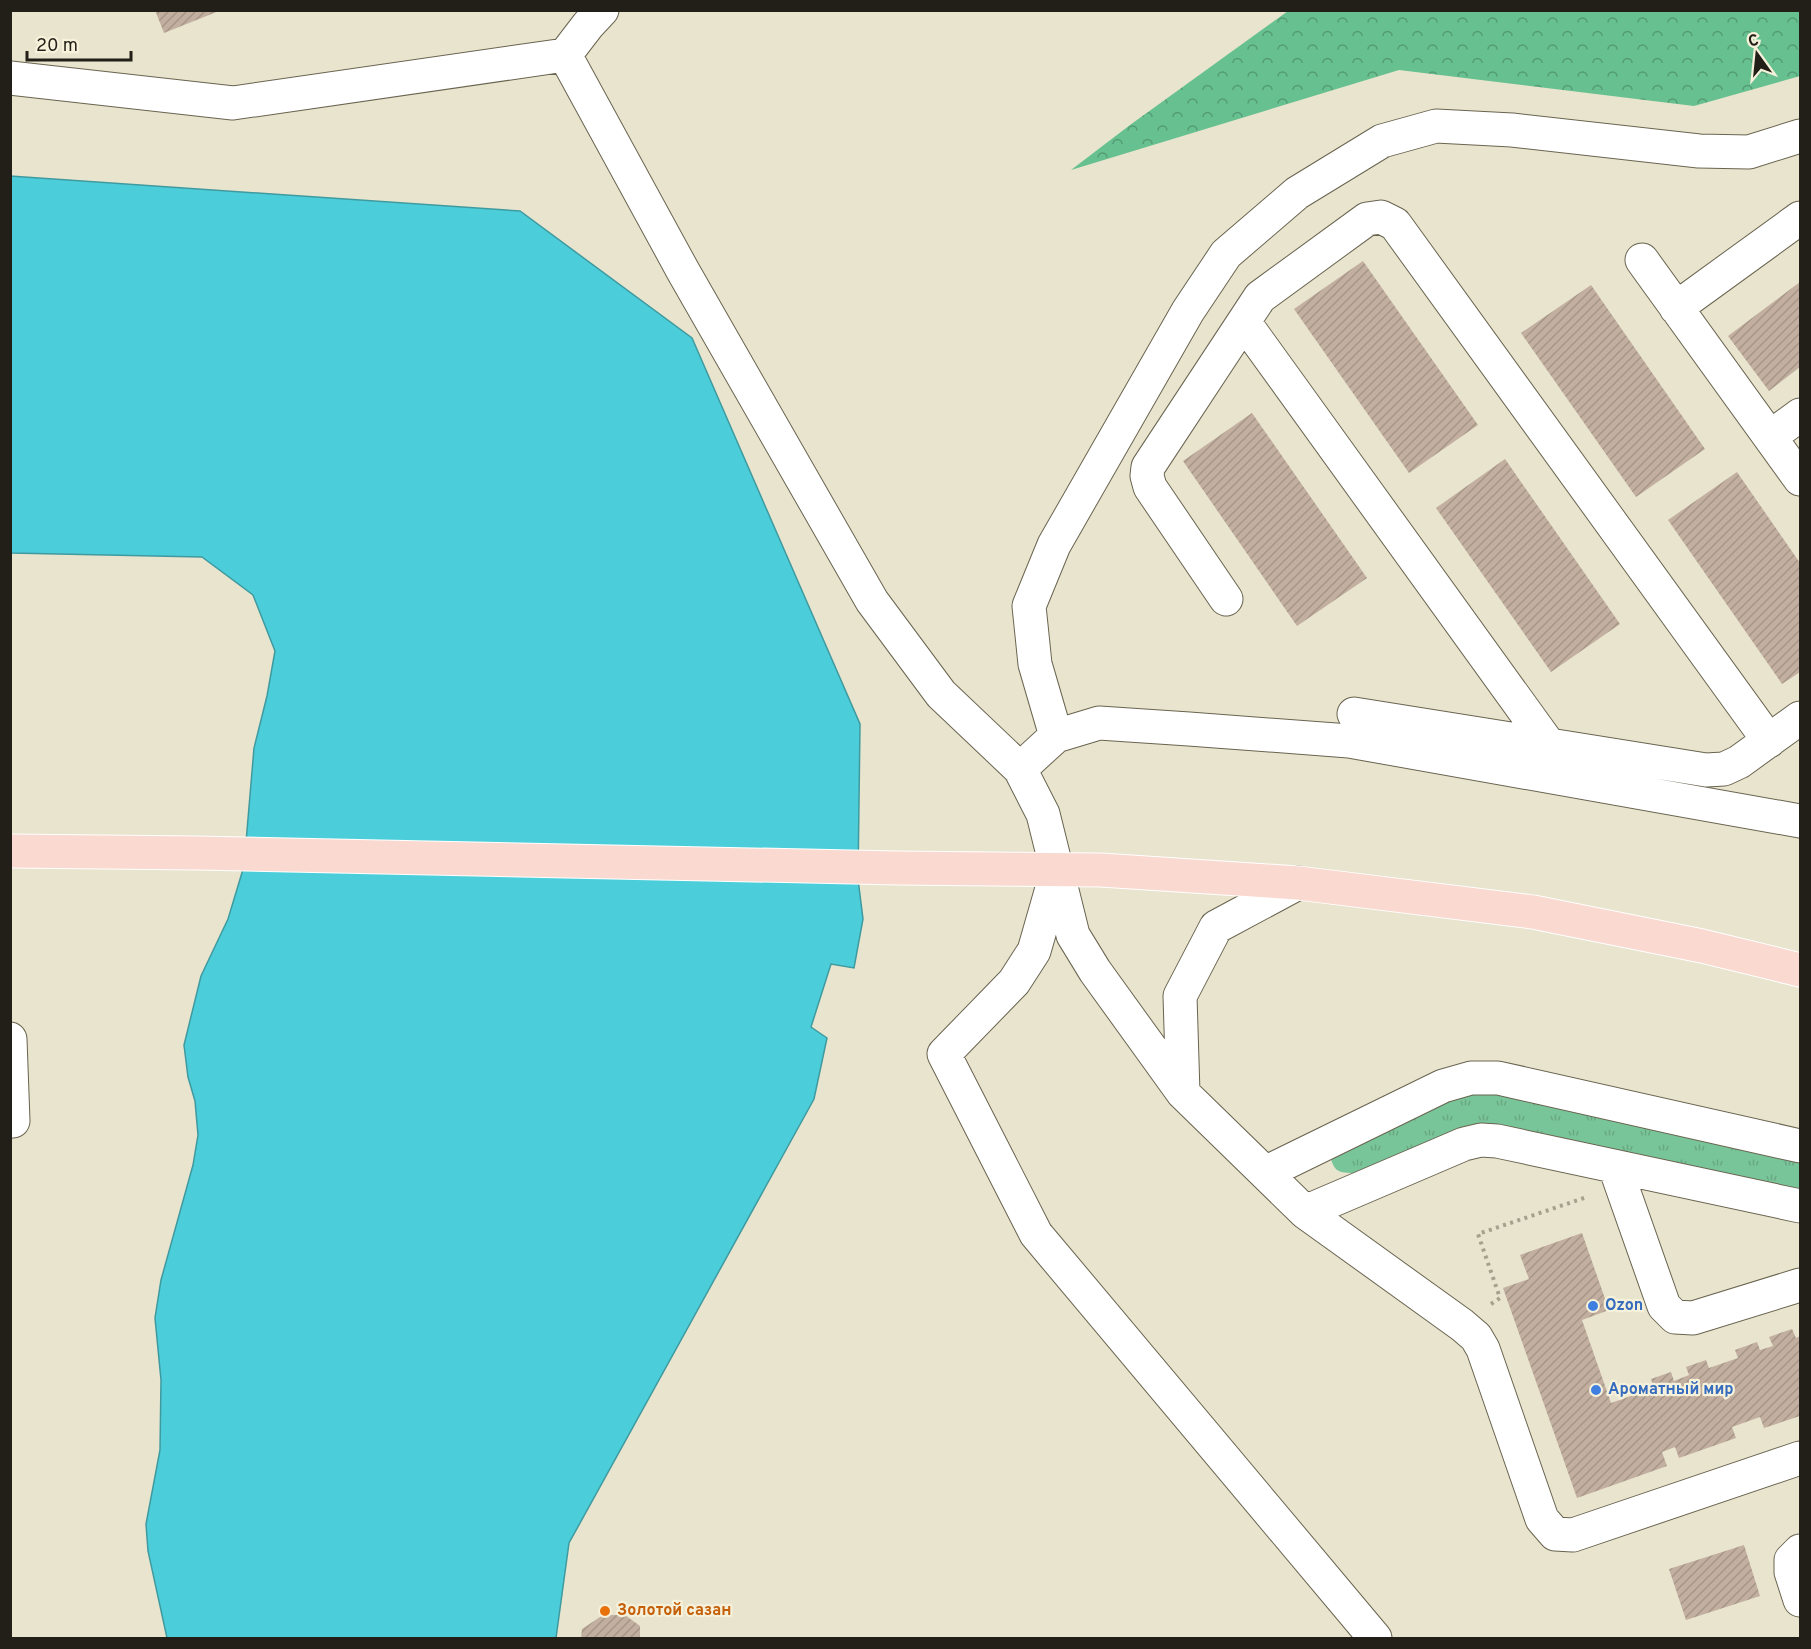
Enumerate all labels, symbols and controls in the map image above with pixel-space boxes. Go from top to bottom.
scale bar [27,24,130,62]
north arrow [1727,24,1787,84]
text: С [1746,30,1761,52]
text: 20 m [36,35,78,58]
place label: Ozon [1605,1296,1643,1316]
marker: Ozon [1586,1299,1600,1313]
place label: Ароматный мир [1608,1380,1734,1400]
marker: Ароматный мир [1589,1383,1603,1397]
place label: Золотой сазан [617,1601,732,1621]
marker: Золотой сазан [598,1604,612,1618]

